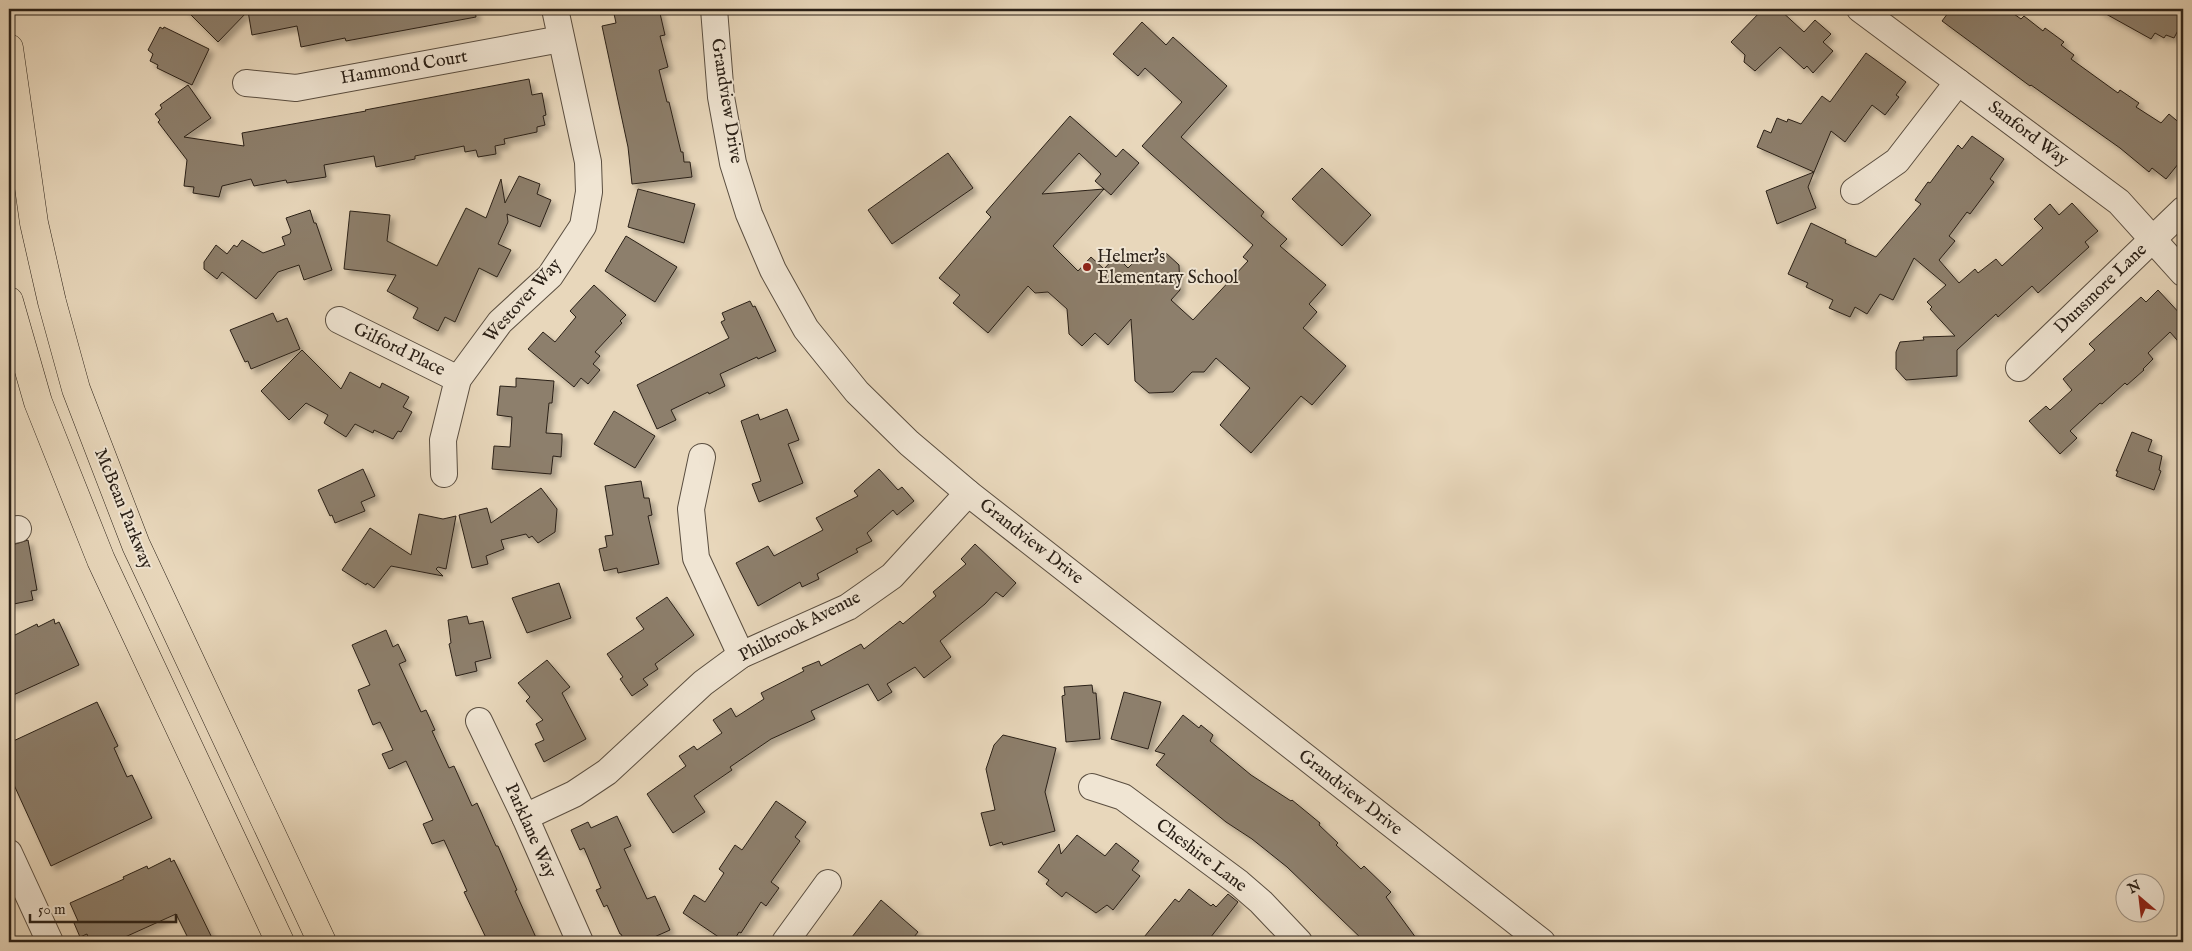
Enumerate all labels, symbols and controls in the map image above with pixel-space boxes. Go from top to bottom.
street label: Grandview Drive [705,37,747,165]
street label: Hammond Court [339,46,469,90]
street label: Sanford Way [1983,96,2073,172]
street label: Dunsmore Lane [2050,239,2152,339]
place label: Helmer's Elementary School [1097,246,1238,290]
street label: Westover Way [479,254,567,348]
marker: Helmer's Elementary School [1081,261,1093,273]
street label: Gilford Place [349,318,449,382]
street label: McBean Parkway [88,445,158,573]
street label: Grandview Drive [974,494,1088,590]
street label: Philbrook Avenue [735,586,865,668]
street label: Grandview Drive [1293,745,1407,841]
street label: Parklane Way [499,780,561,882]
street label: Cheshire Lane [1151,814,1251,898]
north arrow [2114,874,2164,924]
text: N [2124,877,2144,899]
scale bar [30,891,176,923]
text: 50 m [38,900,66,919]

